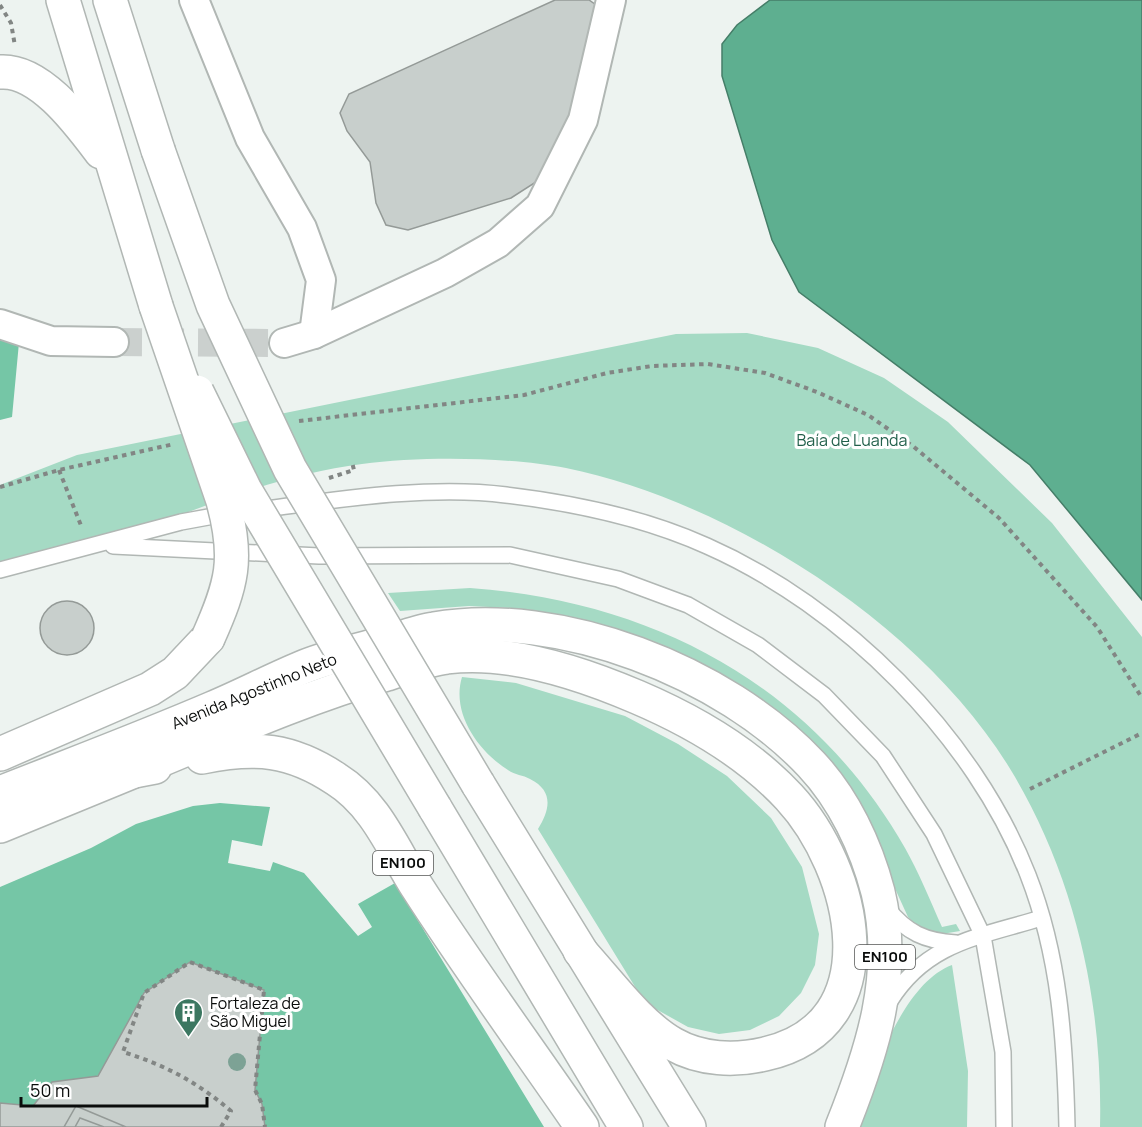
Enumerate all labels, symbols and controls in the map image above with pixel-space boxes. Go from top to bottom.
park label: Baía de Luanda [797,429,907,451]
street label: Avenida Agostinho Neto [168,648,340,734]
road number: EN100 [373,851,433,875]
road number: EN100 [855,945,915,969]
place label: Fortaleza de São Miguel [210,992,300,1032]
building icon: Fortaleza de São Miguel [173,996,205,1038]
scale bar [21,1070,207,1108]
text: 50 m [30,1078,70,1102]

